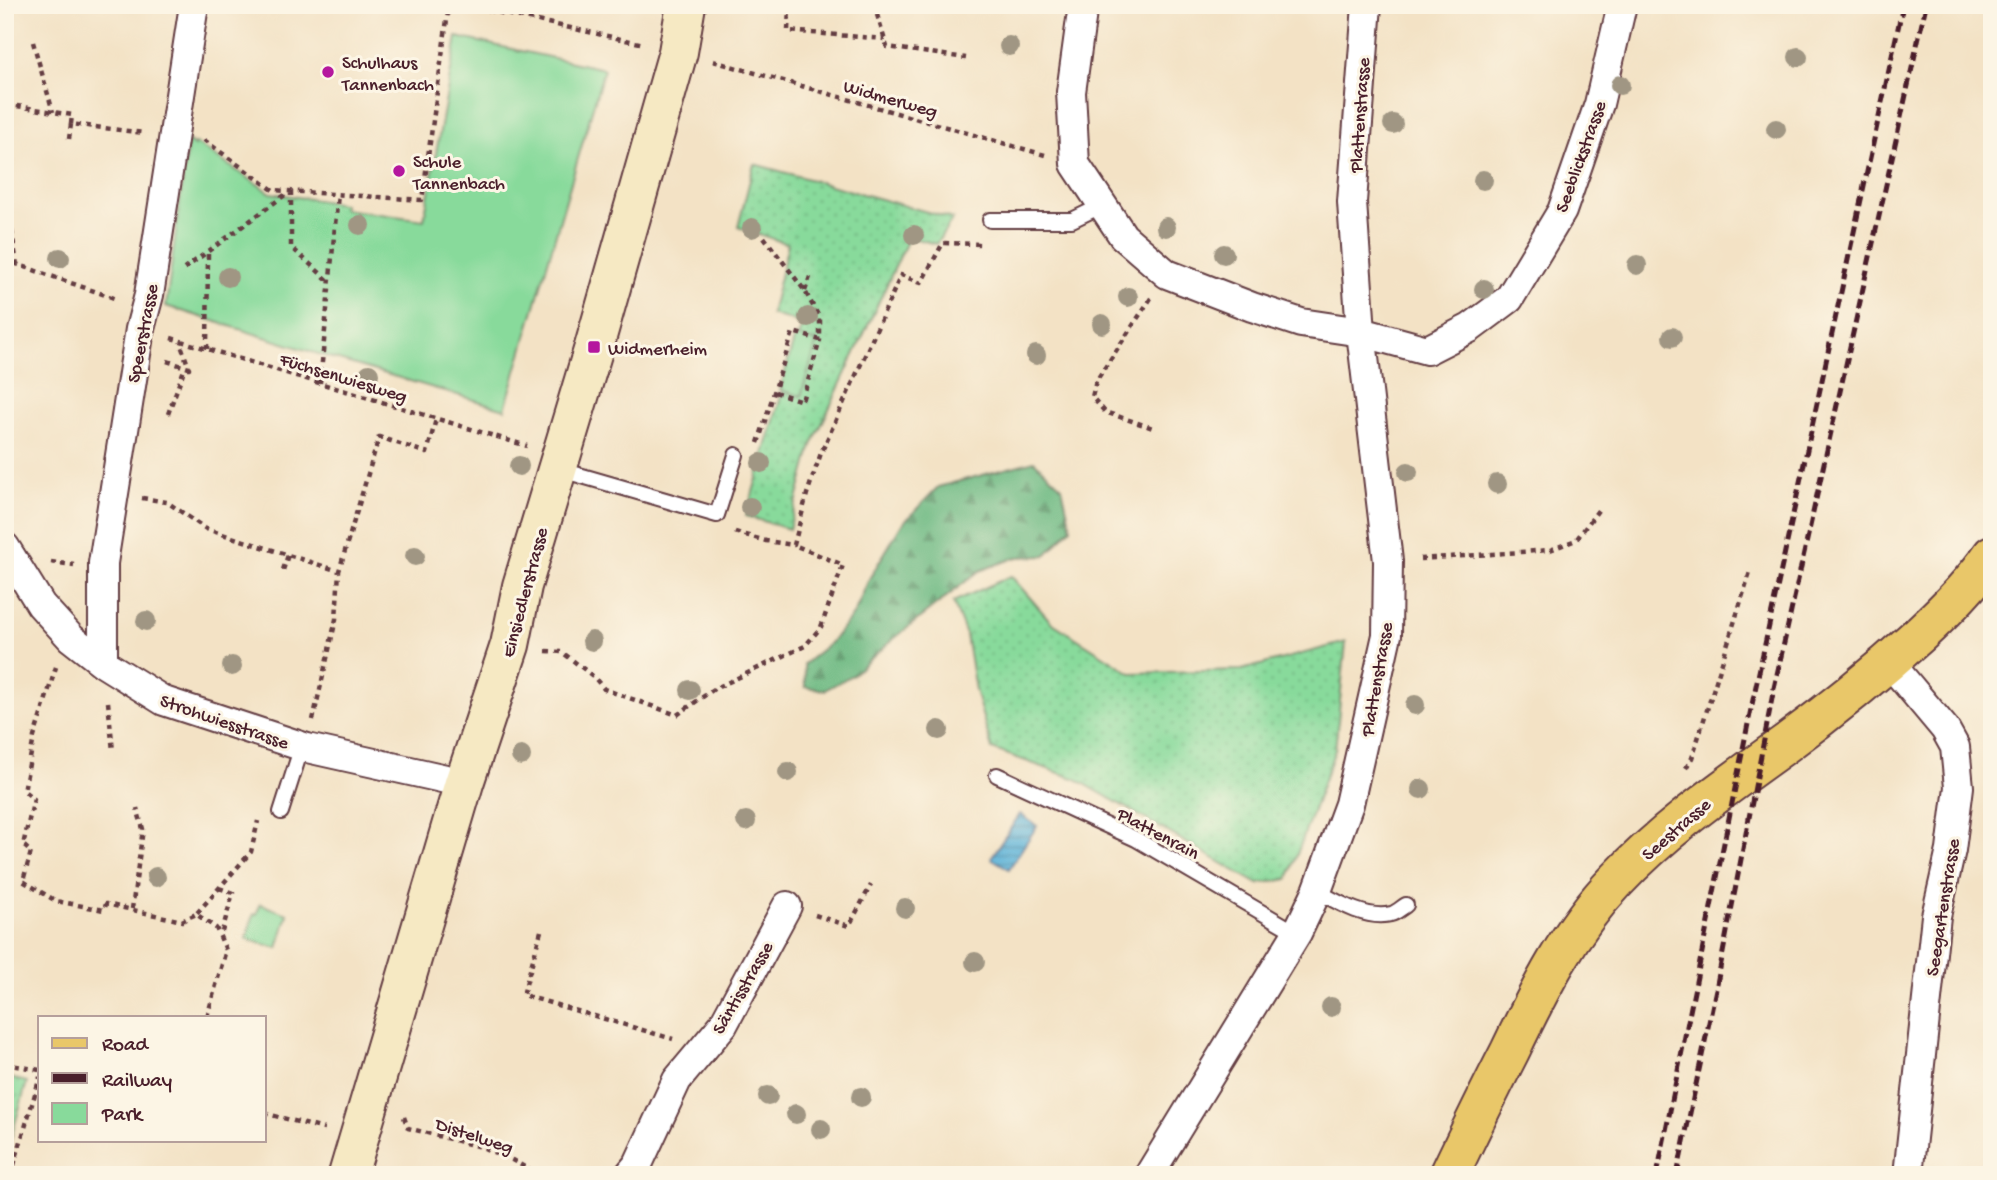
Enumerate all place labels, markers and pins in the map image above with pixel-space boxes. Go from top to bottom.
place label: Schulhaus Tannenbach [341,53,434,98]
marker: Schulhaus Tannenbach [320,64,336,80]
place label: Schule Tannenbach [412,152,505,197]
marker: Schule Tannenbach [391,163,407,179]
marker: Widmerheim [586,339,602,355]
place label: Widmerheim [608,339,708,362]

